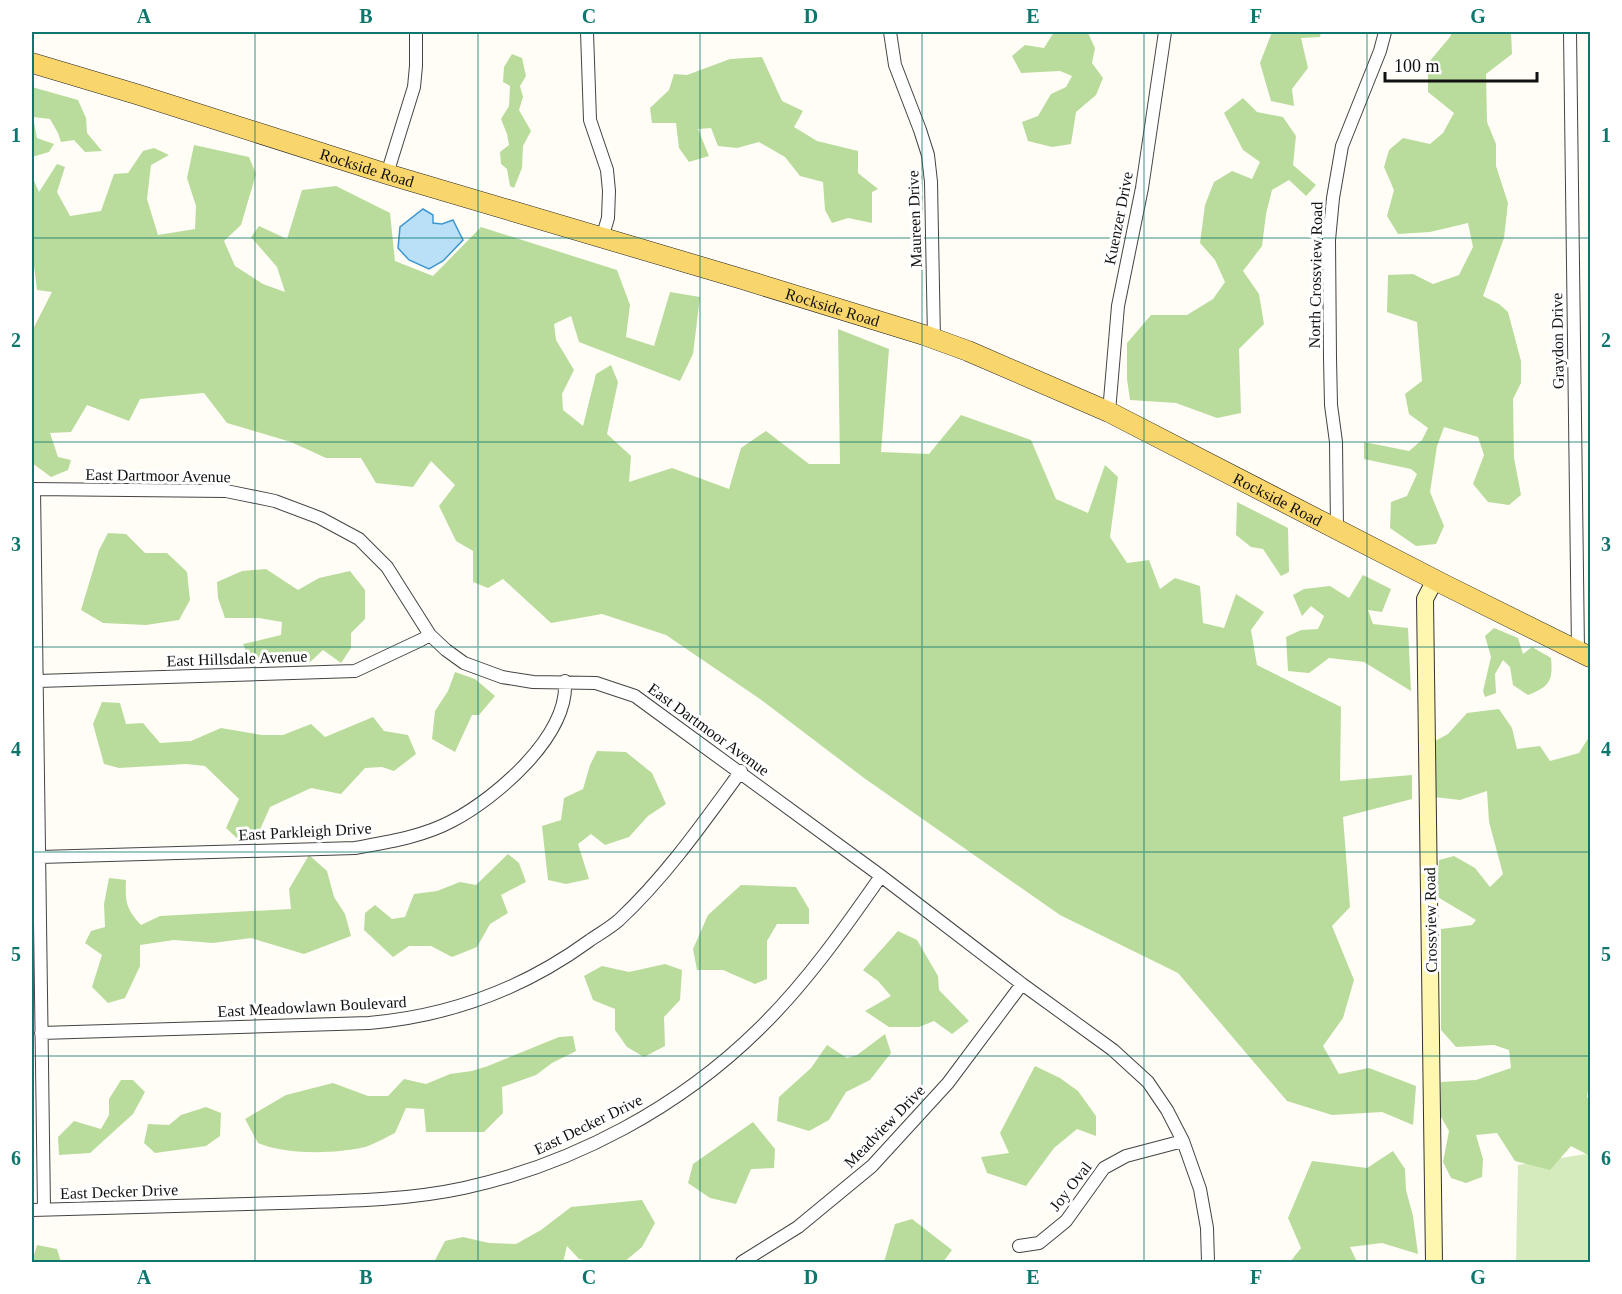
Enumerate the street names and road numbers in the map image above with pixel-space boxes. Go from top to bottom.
street label: Rockside Road [318,145,416,190]
street label: Maureen Drive [904,170,925,268]
street label: Kuenzer Drive [1101,170,1136,266]
street label: North Crossview Road [1306,202,1325,348]
street label: Rockside Road [783,285,882,330]
street label: Graydon Drive [1548,293,1568,389]
street label: East Dartmoor Avenue [85,466,231,485]
street label: Rockside Road [1230,470,1325,529]
street label: East Hillsdale Avenue [166,648,308,669]
street label: East Dartmoor Avenue [645,680,773,779]
street label: East Parkleigh Drive [238,820,372,844]
street label: Crossview Road [1421,867,1440,973]
street label: East Meadowlawn Boulevard [217,993,407,1020]
street label: Meadview Drive [841,1082,928,1171]
street label: East Decker Drive [531,1091,645,1158]
street label: Joy Oval [1046,1158,1096,1215]
street label: East Decker Drive [60,1181,178,1202]

